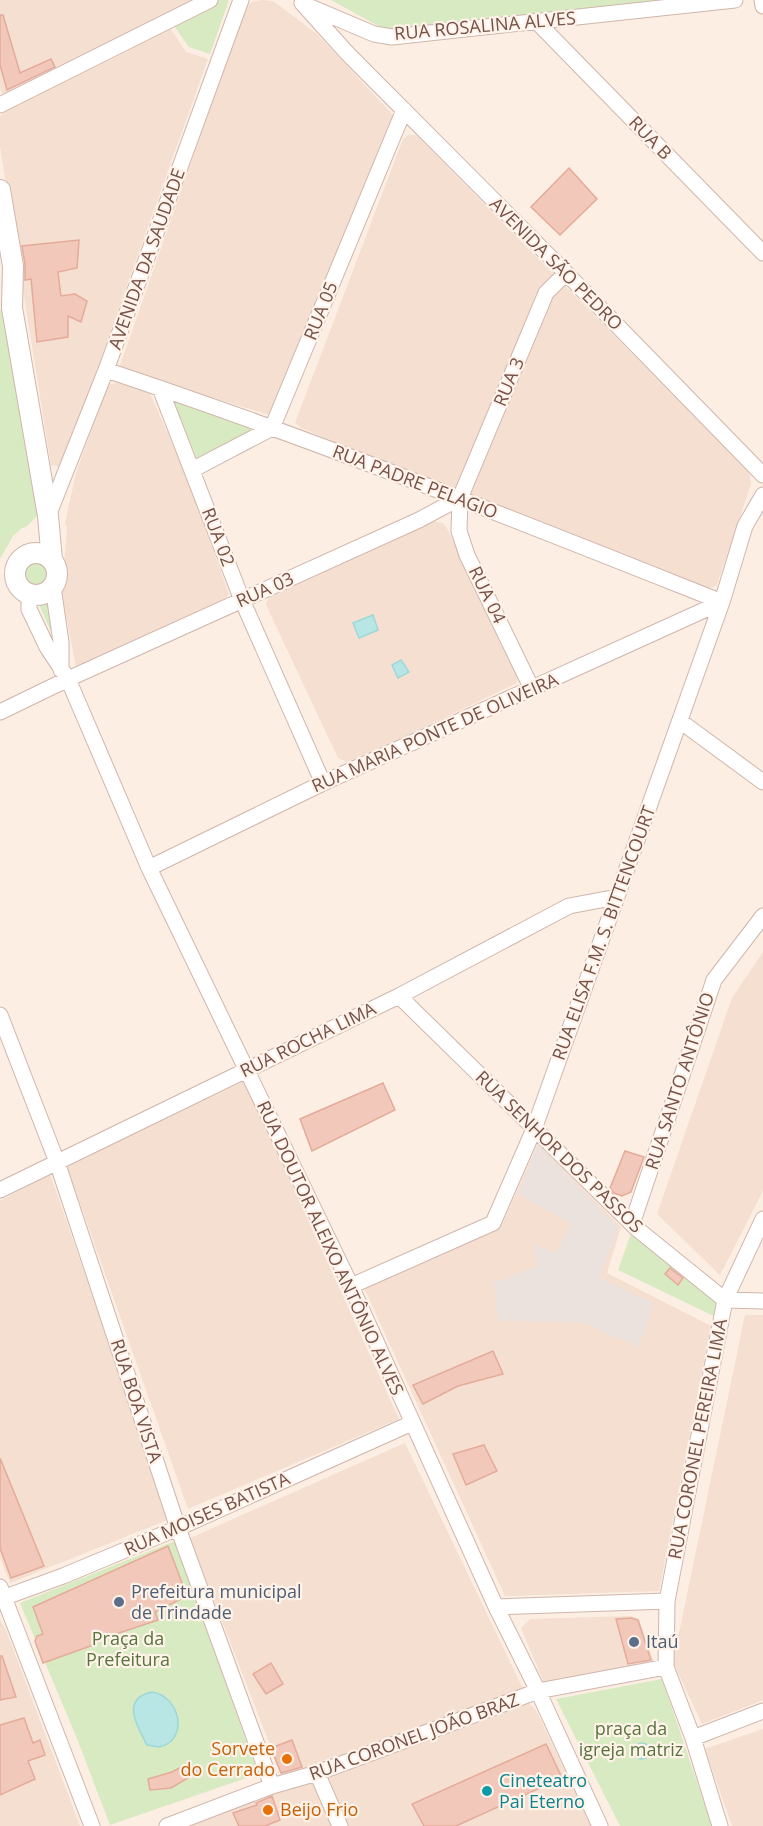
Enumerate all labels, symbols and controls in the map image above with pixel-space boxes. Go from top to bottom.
street label: RUA ROSALINA ALVES [393,5,577,45]
street label: RUA B [624,110,677,164]
street label: AVENIDA DA SAUDADE [102,165,190,352]
street label: AVENIDA SÃO PEDRO [485,192,628,335]
street label: RUA 05 [298,278,343,343]
street label: RUA 3 [487,354,529,410]
street label: RUA PADRE PELAGIO [329,438,501,524]
street label: RUA 02 [197,504,241,569]
street label: RUA 04 [464,562,512,627]
street label: RUA 03 [232,566,297,612]
street label: RUA MARIA PONTE DE OLIVEIRA [308,666,562,797]
street label: RUA ELISA F.M. S. BITTENCOURT [546,802,660,1063]
street label: RUA SANTO ANTÔNIO [639,989,719,1172]
street label: RUA ROCHA LIMA [236,996,380,1082]
street label: RUA SENHOR DOS PASSOS [471,1065,649,1238]
street label: RUA DOUTOR ALEIXO ANTÔNIO ALVES [252,1096,410,1399]
street label: RUA CORONEL PEREIRA LIMA [662,1316,732,1561]
street label: RUA BOA VISTA [106,1336,168,1466]
street label: RUA MOISES BATISTA [120,1465,294,1560]
place label: Prefeitura municipal de Trindade [131,1579,302,1624]
marker: Prefeitura municipal de Trindade [112,1595,126,1609]
park label: Praça da Prefeitura [86,1626,170,1671]
place label: Itaú [646,1629,678,1653]
marker: Itaú [627,1635,641,1649]
street label: RUA CORONEL JOÃO BRAZ [305,1687,522,1785]
park label: praça da igreja matriz [579,1716,683,1761]
place label: Sorvete do Cerrado [180,1736,275,1781]
marker: Sorvete do Cerrado [280,1752,294,1766]
place label: Cineteatro Pai Eterno [499,1768,587,1813]
marker: Cineteatro Pai Eterno [480,1784,494,1798]
place label: Beijo Frio [280,1797,358,1821]
marker: Beijo Frio [261,1803,275,1817]

